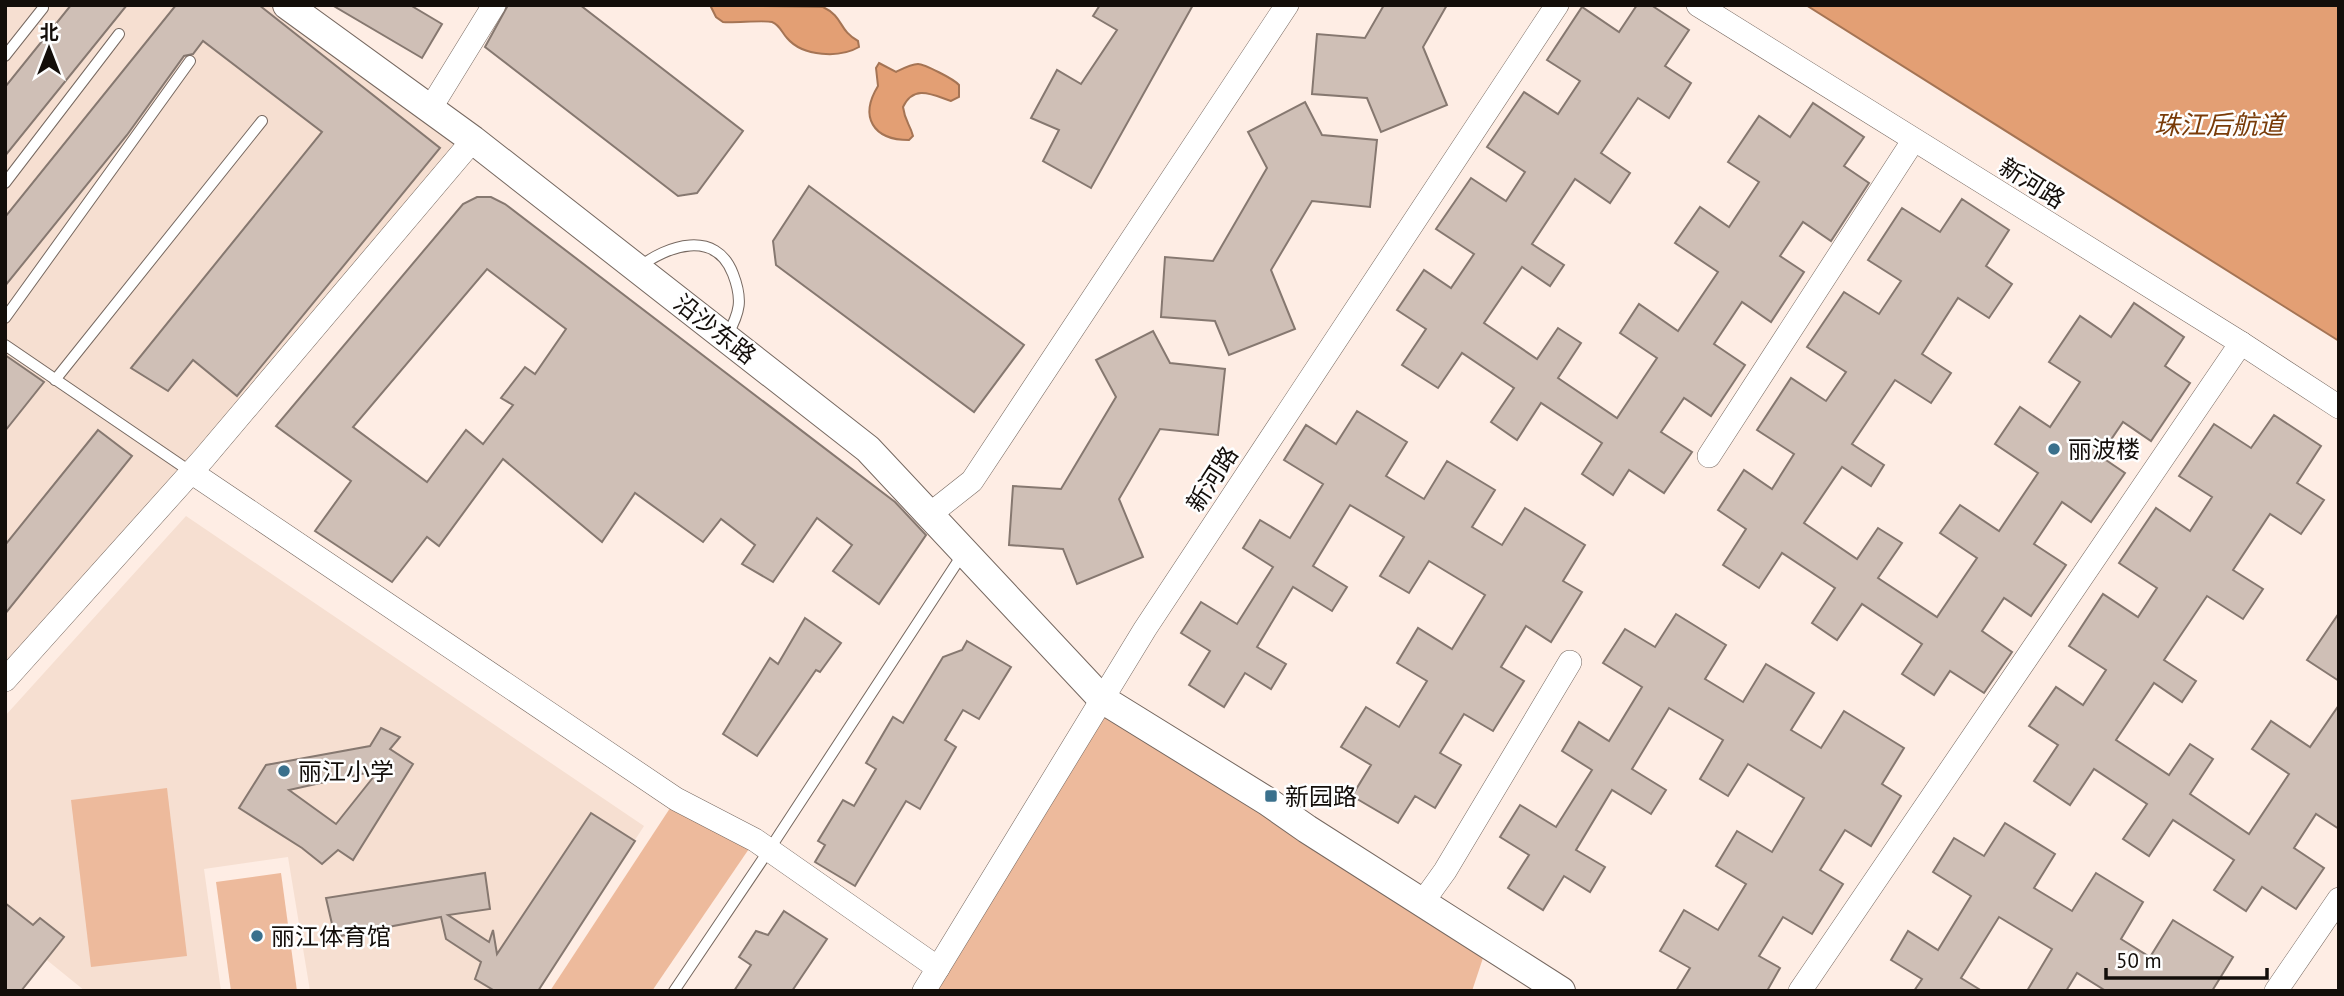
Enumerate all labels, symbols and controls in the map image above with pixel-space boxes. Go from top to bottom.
north arrow [14,14,84,84]
text: 北 [39,20,59,44]
water label: 珠江后航道 [2154,108,2288,141]
street label: 新河路 [1993,151,2071,215]
street label: 沿沙东路 [668,287,762,371]
place label: 丽波楼 [2068,434,2140,465]
street label: 新河路 [1179,440,1245,518]
marker: 丽波楼 [2046,441,2062,457]
place label: 丽江小学 [298,756,394,787]
marker: 丽江小学 [276,763,292,779]
place label: 新园路 [1285,781,1357,812]
marker: 新园路 [1263,788,1279,804]
place label: 丽江体育馆 [271,921,391,952]
marker: 丽江体育馆 [249,928,265,944]
scale bar [2106,936,2267,980]
text: 50 m [2116,947,2162,974]

